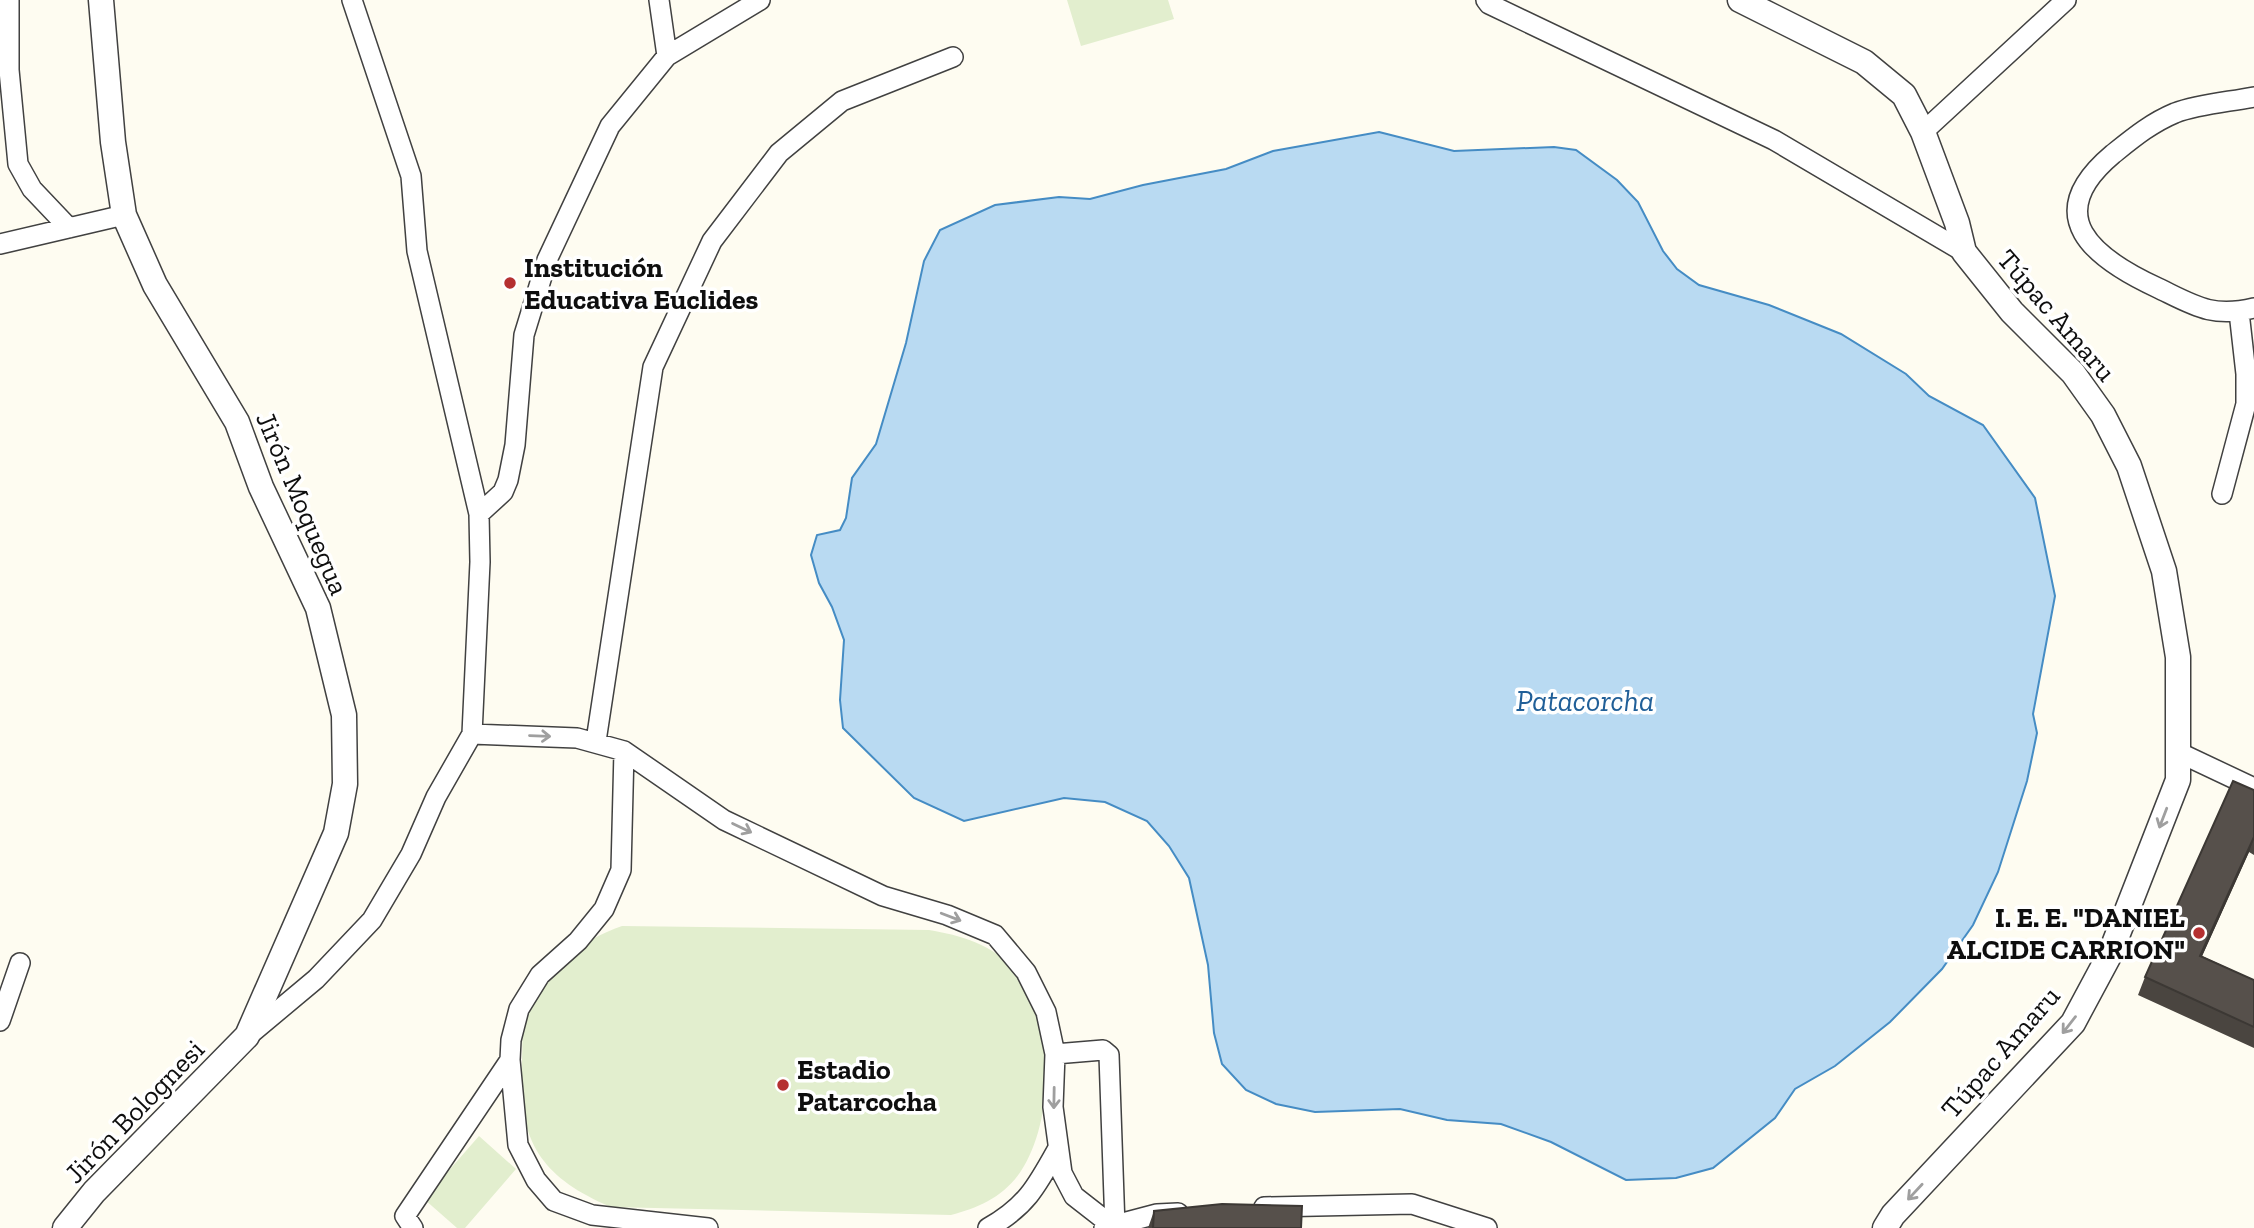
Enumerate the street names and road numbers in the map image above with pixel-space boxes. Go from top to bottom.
street label: Túpac Amaru [1990,243,2123,388]
street label: Jirón Moquegua [249,407,356,600]
street label: Túpac Amaru [1934,979,2067,1125]
street label: Jirón Bolognesi [58,1033,211,1190]

